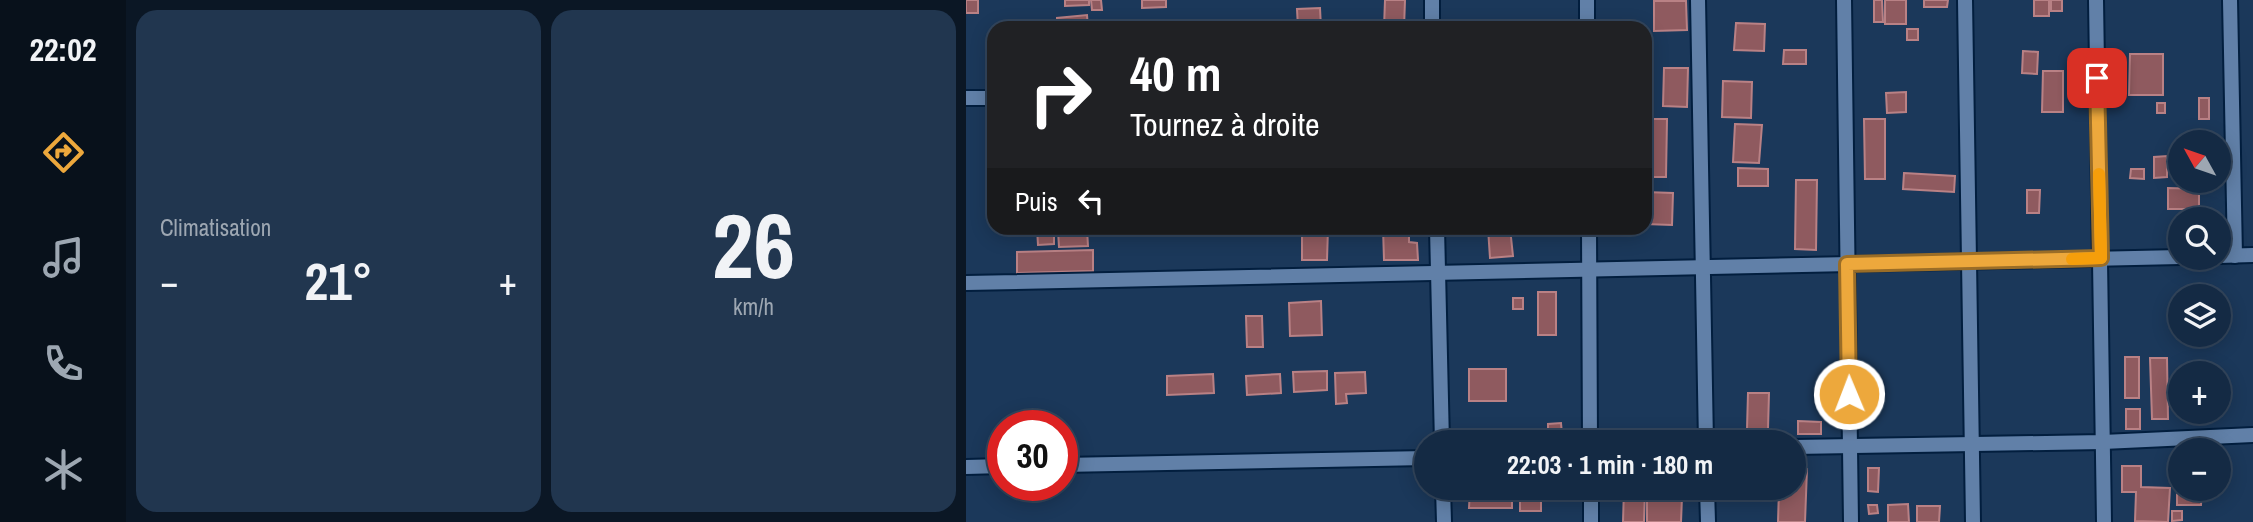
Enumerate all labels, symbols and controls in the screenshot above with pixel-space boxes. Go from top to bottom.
text: 22:02 [29,28,97,71]
text: 40 m [1130,40,1222,106]
pin [2067,48,2127,108]
icon: right [1015,49,1106,140]
icon: arrive [2078,59,2116,97]
text: Tournez à droite [1130,103,1320,146]
icon: directions [39,128,88,177]
north arrow [2168,130,2231,192]
map controls [2168,130,2231,501]
icon: left [1072,182,1110,220]
text: 26 [712,184,795,306]
text: Puis [1015,184,1058,219]
button: search [2168,207,2231,270]
text: Climatisation [160,212,271,243]
icon: music [39,233,88,282]
text: 21° [304,246,373,316]
text: − [160,256,178,307]
text: + [499,256,517,307]
button: layers [2168,284,2231,347]
text: km/h [733,291,774,322]
icon: phone [39,339,88,388]
position arrow [1812,357,1886,431]
button: + [2168,361,2231,424]
speed limit sign: 30 [987,410,1078,501]
button: − [2168,438,2231,501]
icon: climate [39,445,88,494]
text: 22:03 · 1 min · 180 m [1507,447,1713,482]

